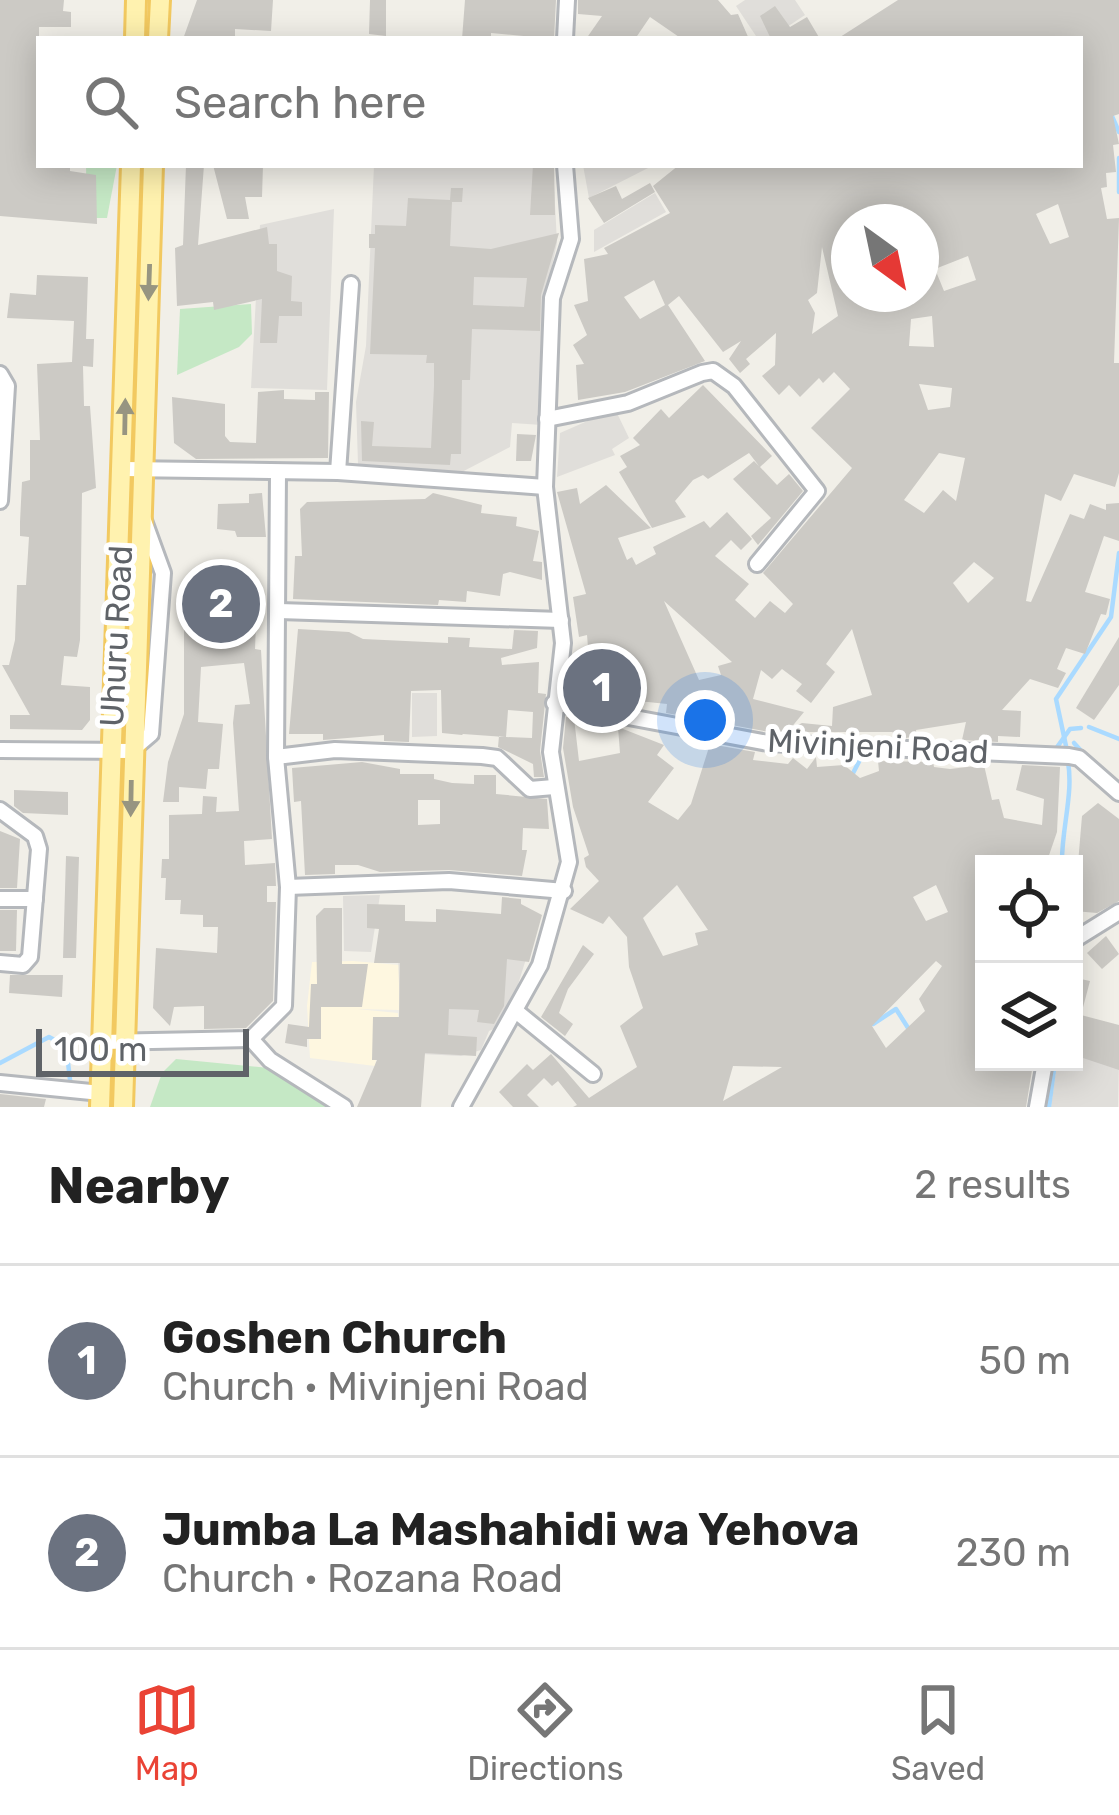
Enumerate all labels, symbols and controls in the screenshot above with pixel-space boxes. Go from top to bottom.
search box [36,36,1083,168]
icon: search [78,69,144,135]
text: Search here [174,76,426,129]
north arrow [831,204,939,312]
one-way arrow [140,264,159,302]
one-way arrow [116,397,135,435]
street label: Uhuru Road [92,544,140,728]
pin: 2 [182,559,260,649]
pin: 1 [563,643,641,733]
your location [675,690,735,750]
street label: Mivinjeni Road [766,721,990,771]
one-way arrow [121,780,140,818]
map controls [975,855,1083,1071]
button: locate [975,855,1083,963]
button: layers [975,963,1083,1071]
scale bar [36,1023,249,1076]
text: 100 m [54,1030,147,1069]
text: Nearby [48,1155,230,1216]
text: 2 results [914,1162,1071,1208]
text: Goshen Church [162,1311,507,1364]
text: 1 [77,1338,97,1384]
text: 50 m [979,1338,1071,1384]
text: Church · Mivinjeni Road [162,1364,589,1410]
text: Jumba La Mashahidi wa Yehova [162,1503,860,1556]
text: 2 [74,1530,100,1576]
text: 230 m [956,1530,1071,1576]
text: Church · Rozana Road [162,1556,563,1602]
tab: Map [134,1677,200,1788]
tab: Directions [467,1677,624,1788]
tab: Saved [891,1677,985,1788]

